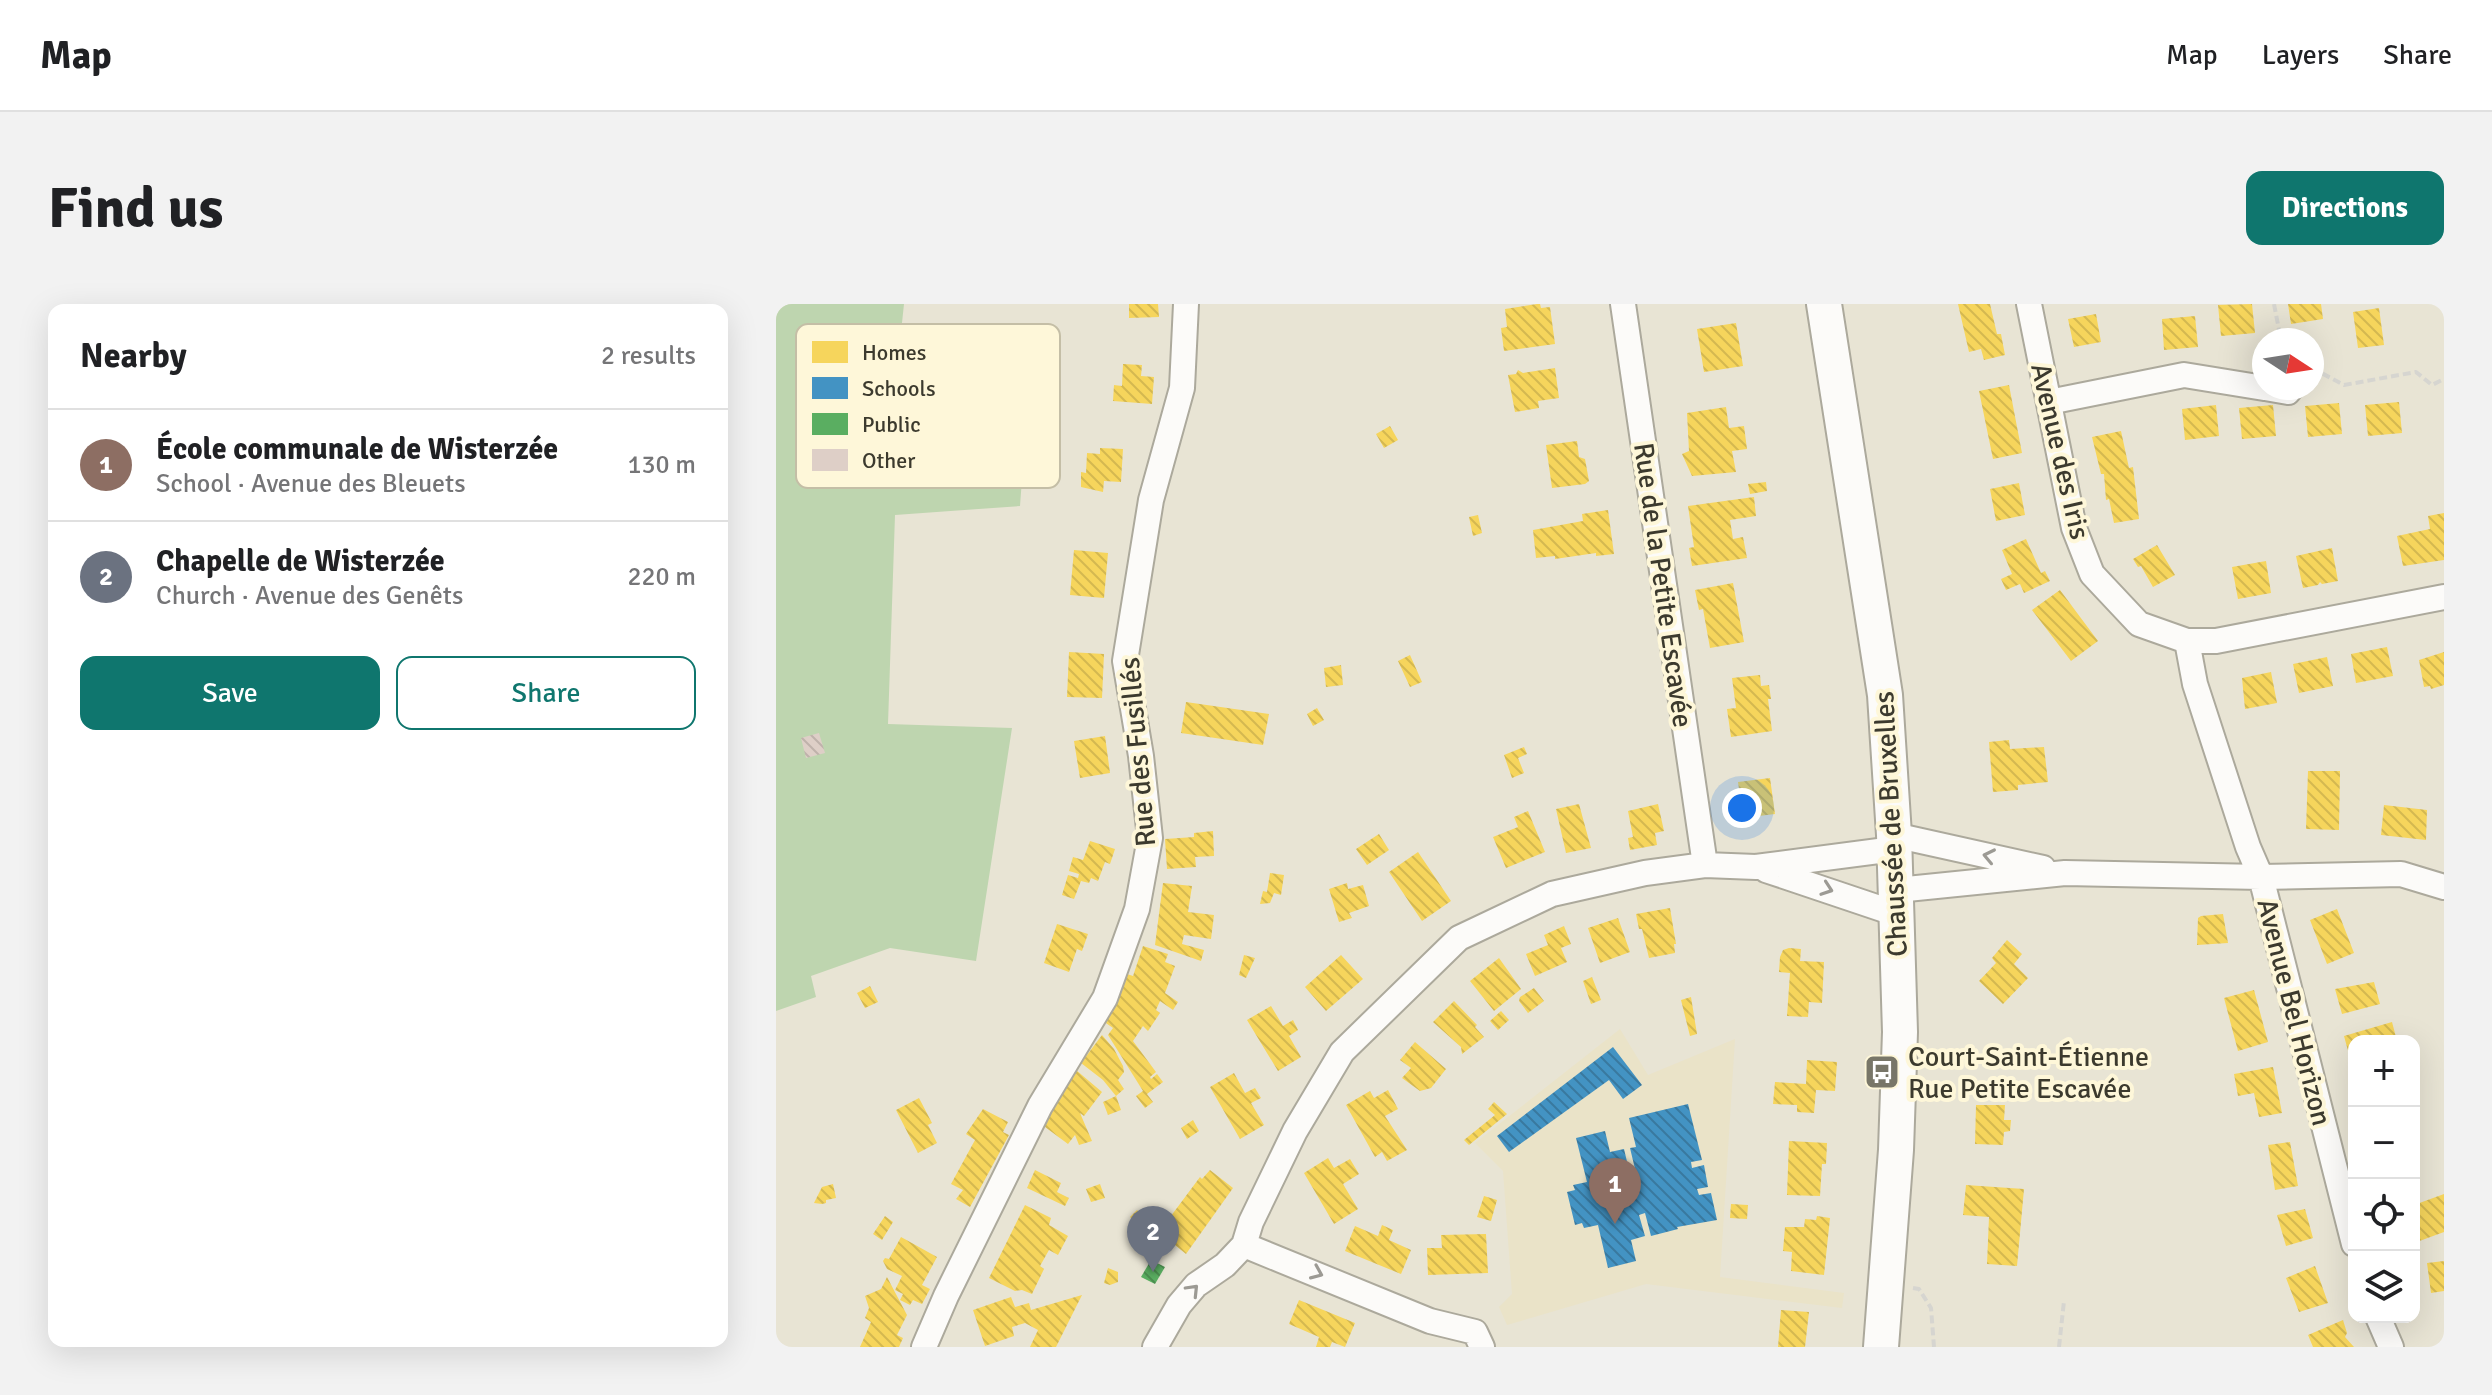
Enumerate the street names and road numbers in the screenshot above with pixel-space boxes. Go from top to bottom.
street label: Avenue des Iris [2023,360,2097,543]
street label: Rue de la Petite Escavée [1626,441,1700,730]
street label: Rue des Fusillés [1113,656,1163,848]
street label: Chaussée de Bruxelles [1867,690,1915,958]
street label: Avenue Bel Horizon [2249,895,2339,1129]

